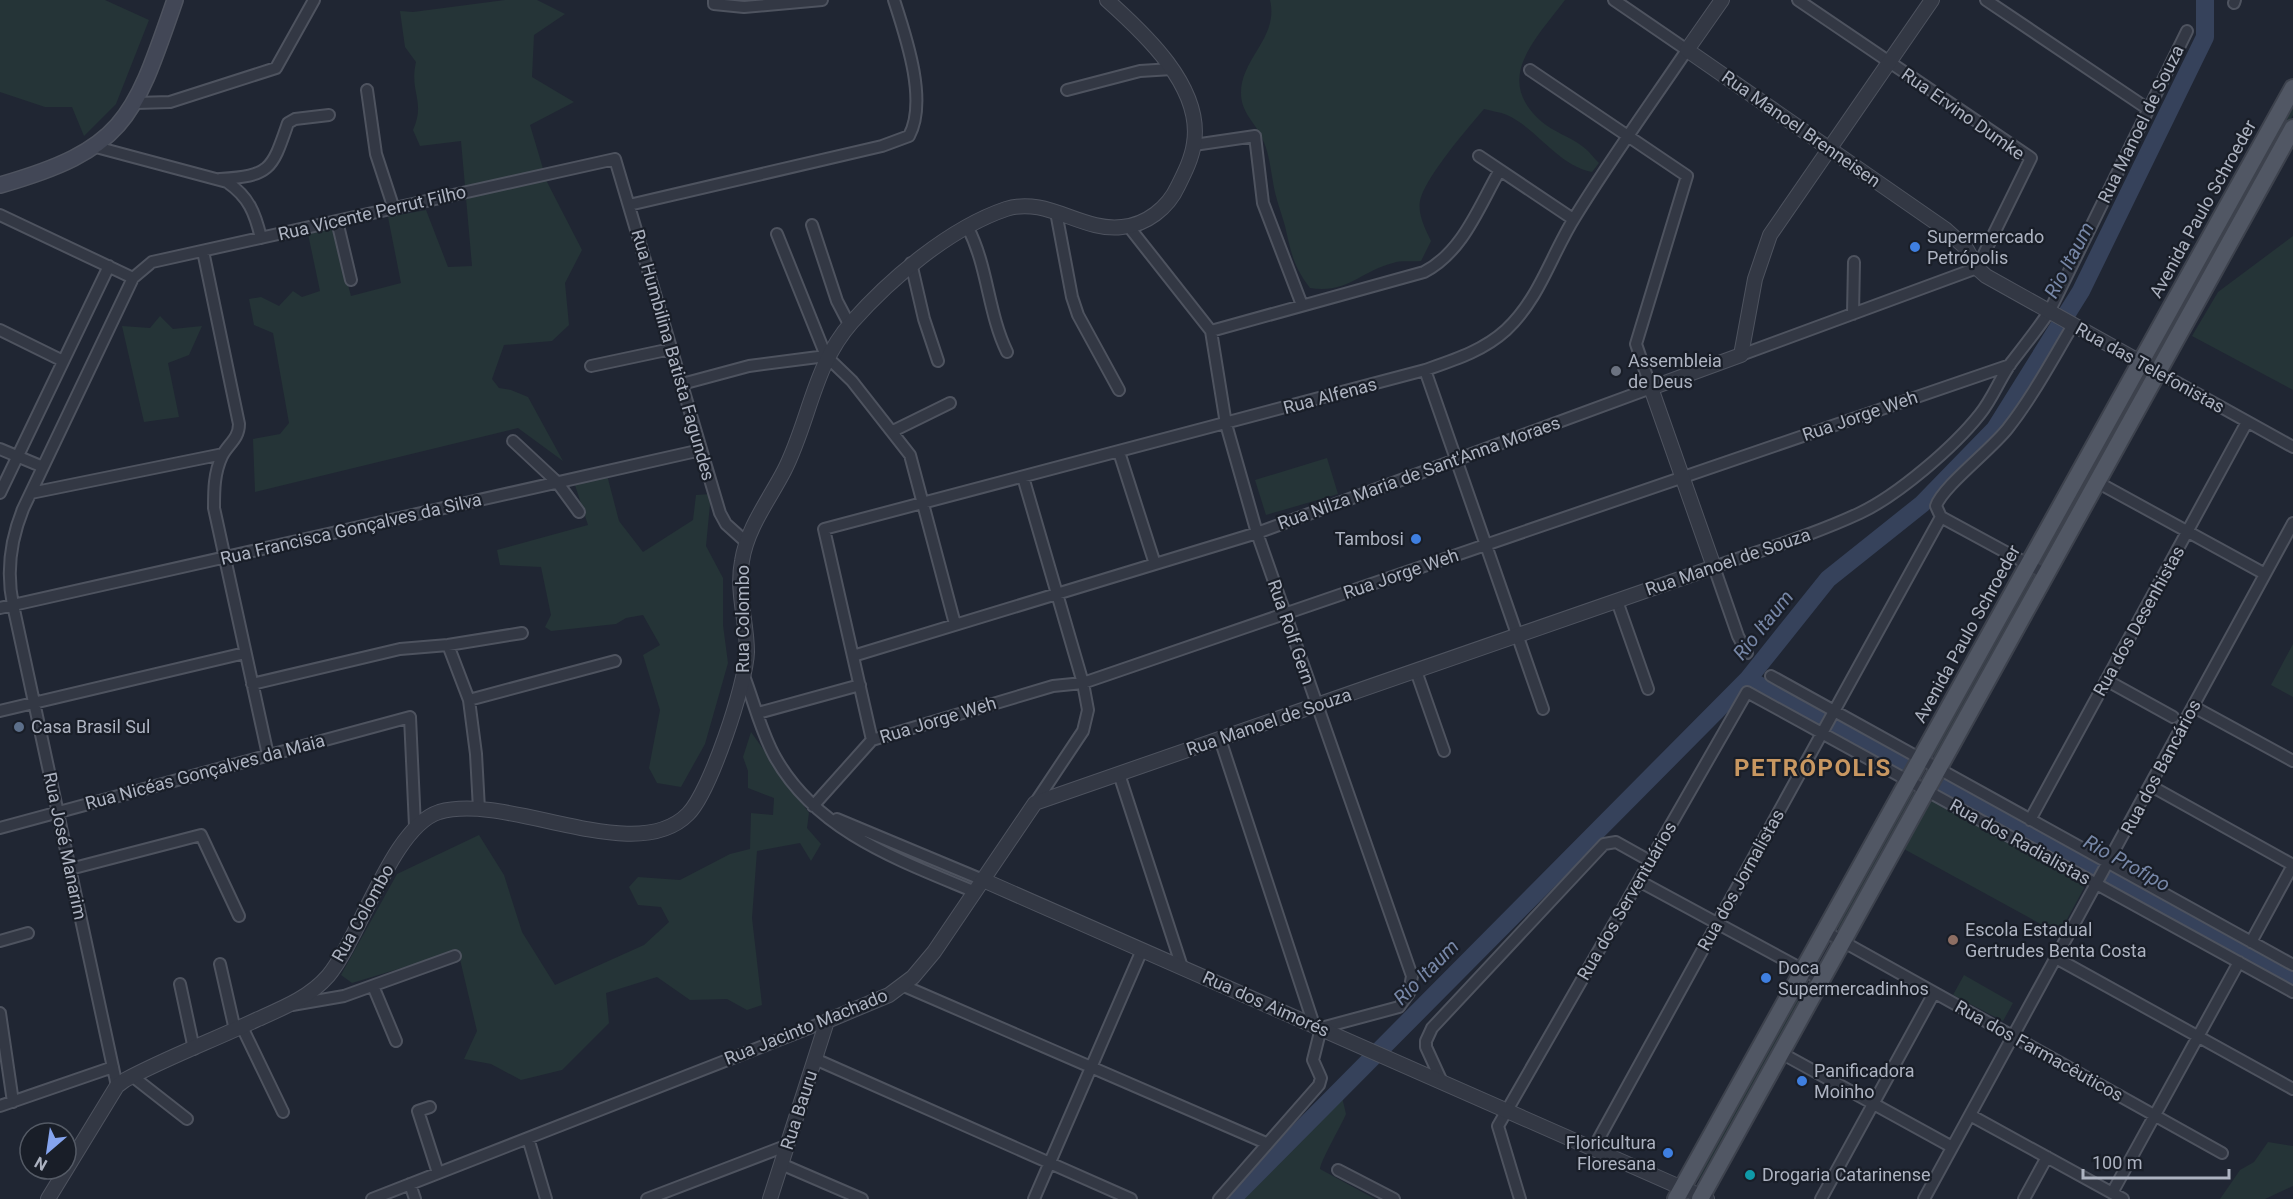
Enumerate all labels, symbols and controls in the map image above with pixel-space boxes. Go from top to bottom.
street label: Rua Manoel de Souza [2093,41,2188,206]
street label: Rua Ervino Dumke [1898,63,2029,164]
street label: Rua Manoel Brenneisen [1718,66,1885,191]
street label: Avenida Paulo Schroeder [2145,116,2260,301]
street label: Rua Vicente Perrut Filho [276,181,468,244]
water label: Rio Itaum [2039,218,2099,302]
place label: Supermercado Petrópolis [1927,226,2044,268]
street label: Rua Humbilina Batista Fagundes [628,227,719,483]
marker: Supermercado Petrópolis [1908,240,1922,254]
street label: Rua das Telefonistas [2072,318,2228,417]
place label: Assembleia de Deus [1628,350,1722,392]
marker: Assembleia de Deus [1609,364,1623,378]
street label: Rua Alfenas [1281,373,1379,418]
street label: Rua Jorge Weh [1799,386,1920,445]
street label: Rua Nilza Maria de Sant'Anna Moraes [1275,412,1563,534]
street label: Rua Francisca Gonçalves da Silva [218,488,484,569]
street label: Rua Manoel de Souza [1643,523,1813,600]
place label: Tambosi [1335,528,1404,549]
marker: Tambosi [1409,532,1423,546]
street label: Avenida Paulo Schroeder [1909,541,2024,726]
street label: Rua dos Desenhistas [2089,542,2189,699]
street label: Rua Jorge Weh [1340,544,1461,603]
street label: Rua Colombo [732,565,753,673]
street label: Rua Rolf Gern [1264,577,1319,687]
water label: Rio Itaum [1728,585,1798,665]
street label: Rua Manoel de Souza [1184,683,1354,760]
street label: Rua Jorge Weh [877,692,999,747]
street label: Rua dos Bancários [2116,696,2205,838]
place label: Casa Brasil Sul [31,716,150,737]
marker: Casa Brasil Sul [12,720,26,734]
street label: Rua Nicéas Gonçalves da Maia [83,729,327,814]
district label: PETRÓPOLIS [1734,754,1892,782]
street label: Rua José Manarim [40,770,91,922]
street label: Rua dos Radialistas [1946,794,2094,889]
street label: Rua dos Jornalistas [1693,805,1788,954]
street label: Rua dos Serventuários [1573,818,1681,984]
water label: Rio Profipo [2080,829,2174,897]
street label: Rua Colombo [327,860,398,965]
place label: Escola Estadual Gertrudes Benta Costa [1965,919,2147,961]
marker: Escola Estadual Gertrudes Benta Costa [1946,933,1960,947]
water label: Rio Itaum [1388,934,1464,1010]
place label: Doca Supermercadinhos [1778,957,1929,999]
street label: Rua dos Aimorés [1200,966,1333,1041]
marker: Doca Supermercadinhos [1759,971,1773,985]
street label: Rua Jacinto Machado [721,984,891,1069]
street label: Rua dos Farmacêuticos [1952,996,2127,1105]
place label: Panificadora Moinho [1814,1060,1915,1102]
street label: Rua Bauru [776,1067,821,1152]
marker: Panificadora Moinho [1795,1074,1809,1088]
north arrow [18,1121,78,1181]
place label: Floricultura Floresana [1566,1132,1656,1174]
scale bar [2083,1142,2228,1180]
marker: Floricultura Floresana [1661,1146,1675,1160]
text: 100 m [2092,1152,2143,1173]
text: N [31,1153,51,1175]
place label: Drogaria Catarinense [1762,1164,1931,1185]
marker: Drogaria Catarinense [1743,1168,1757,1182]

